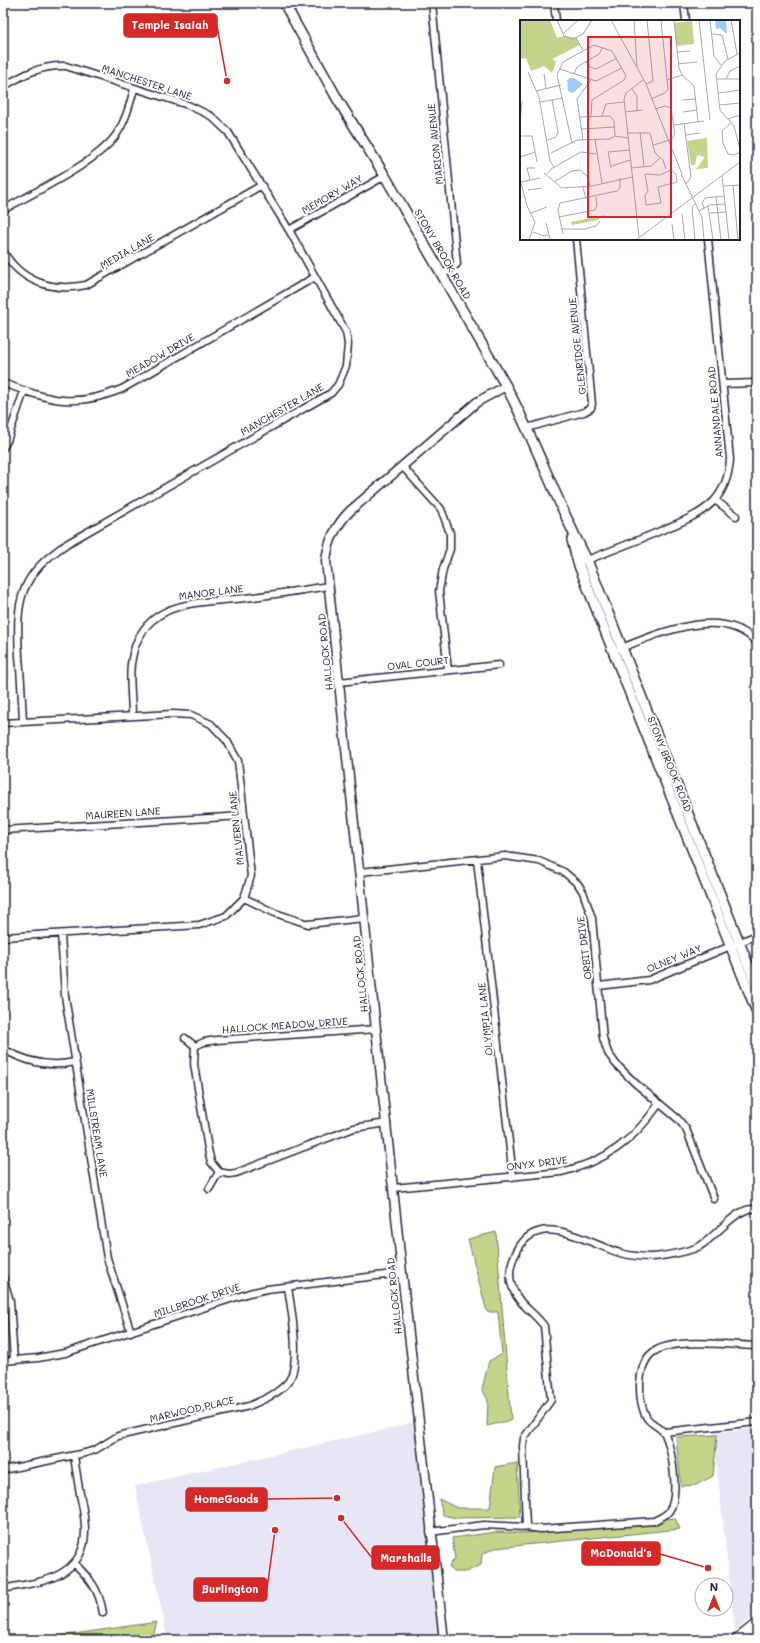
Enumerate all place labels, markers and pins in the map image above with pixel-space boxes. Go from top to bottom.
callout: Temple Isaiah [124,14,217,37]
callout: HomeGoods [186,1488,267,1511]
callout: McDonald's [582,1542,660,1565]
callout: Marshalls [372,1546,439,1569]
callout: Burlington [194,1578,267,1601]

